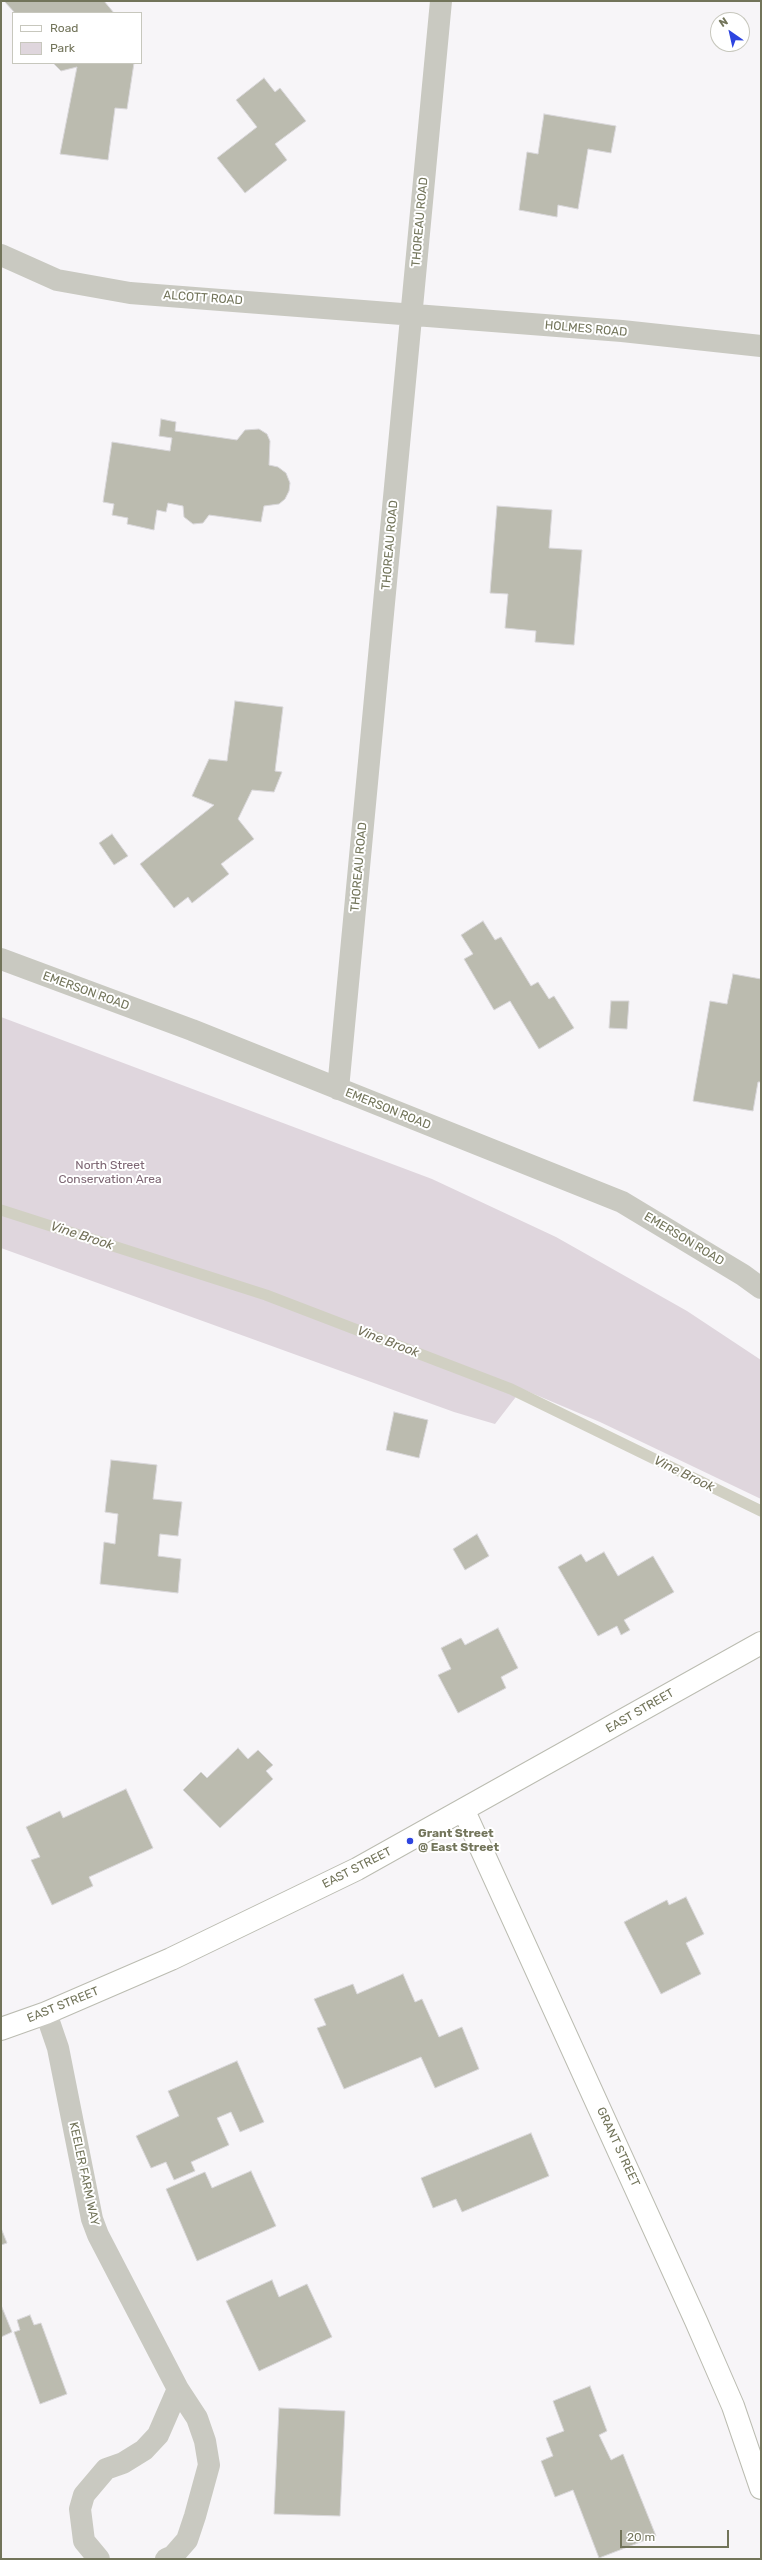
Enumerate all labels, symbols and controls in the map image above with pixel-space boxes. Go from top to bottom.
legend [12,12,142,64]
north arrow [710,12,750,52]
text: N [717,15,730,30]
text: Road [50,21,78,35]
text: Park [50,41,75,55]
street label: THOREAU ROAD [409,176,431,268]
street label: ALCOTT ROAD [163,288,243,308]
street label: HOLMES ROAD [544,318,628,340]
street label: THOREAU ROAD [379,499,401,591]
street label: THOREAU ROAD [348,821,370,913]
street label: EMERSON ROAD [41,969,131,1013]
street label: EMERSON ROAD [343,1085,433,1133]
park label: North Street Conservation Area [58,1159,162,1187]
street label: EMERSON ROAD [641,1209,727,1269]
water label: Vine Brook [49,1219,115,1253]
water label: Vine Brook [355,1323,421,1361]
water label: Vine Brook [651,1453,717,1495]
street label: EAST STREET [603,1686,677,1736]
place label: Grant Street @ East Street [418,1827,499,1855]
marker: Grant Street @ East Street [405,1836,415,1846]
street label: EAST STREET [320,1844,394,1892]
street label: EAST STREET [25,1984,101,2026]
street label: GRANT STREET [593,2105,643,2189]
street label: KEELER FARM WAY [66,2121,102,2227]
scale bar [622,2522,731,2548]
text: 20 m [627,2530,655,2544]

